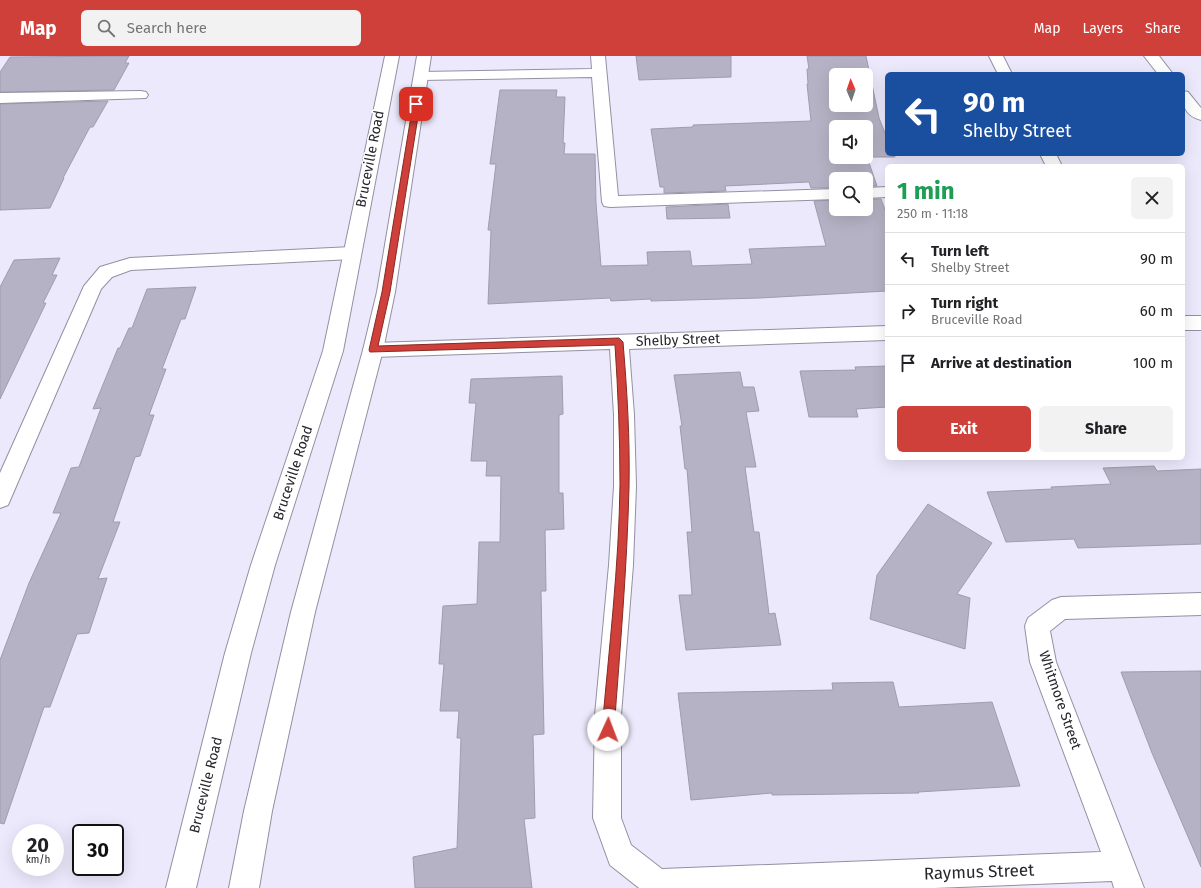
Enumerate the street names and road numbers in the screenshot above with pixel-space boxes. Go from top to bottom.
street label: Bruceville Road [352,109,388,209]
street label: Shelby Street [636,330,721,350]
street label: Bruceville Road [270,423,316,523]
street label: Whitmore Street [1035,648,1085,752]
street label: Bruceville Road [186,735,226,835]
street label: Raymus Street [923,860,1035,884]

